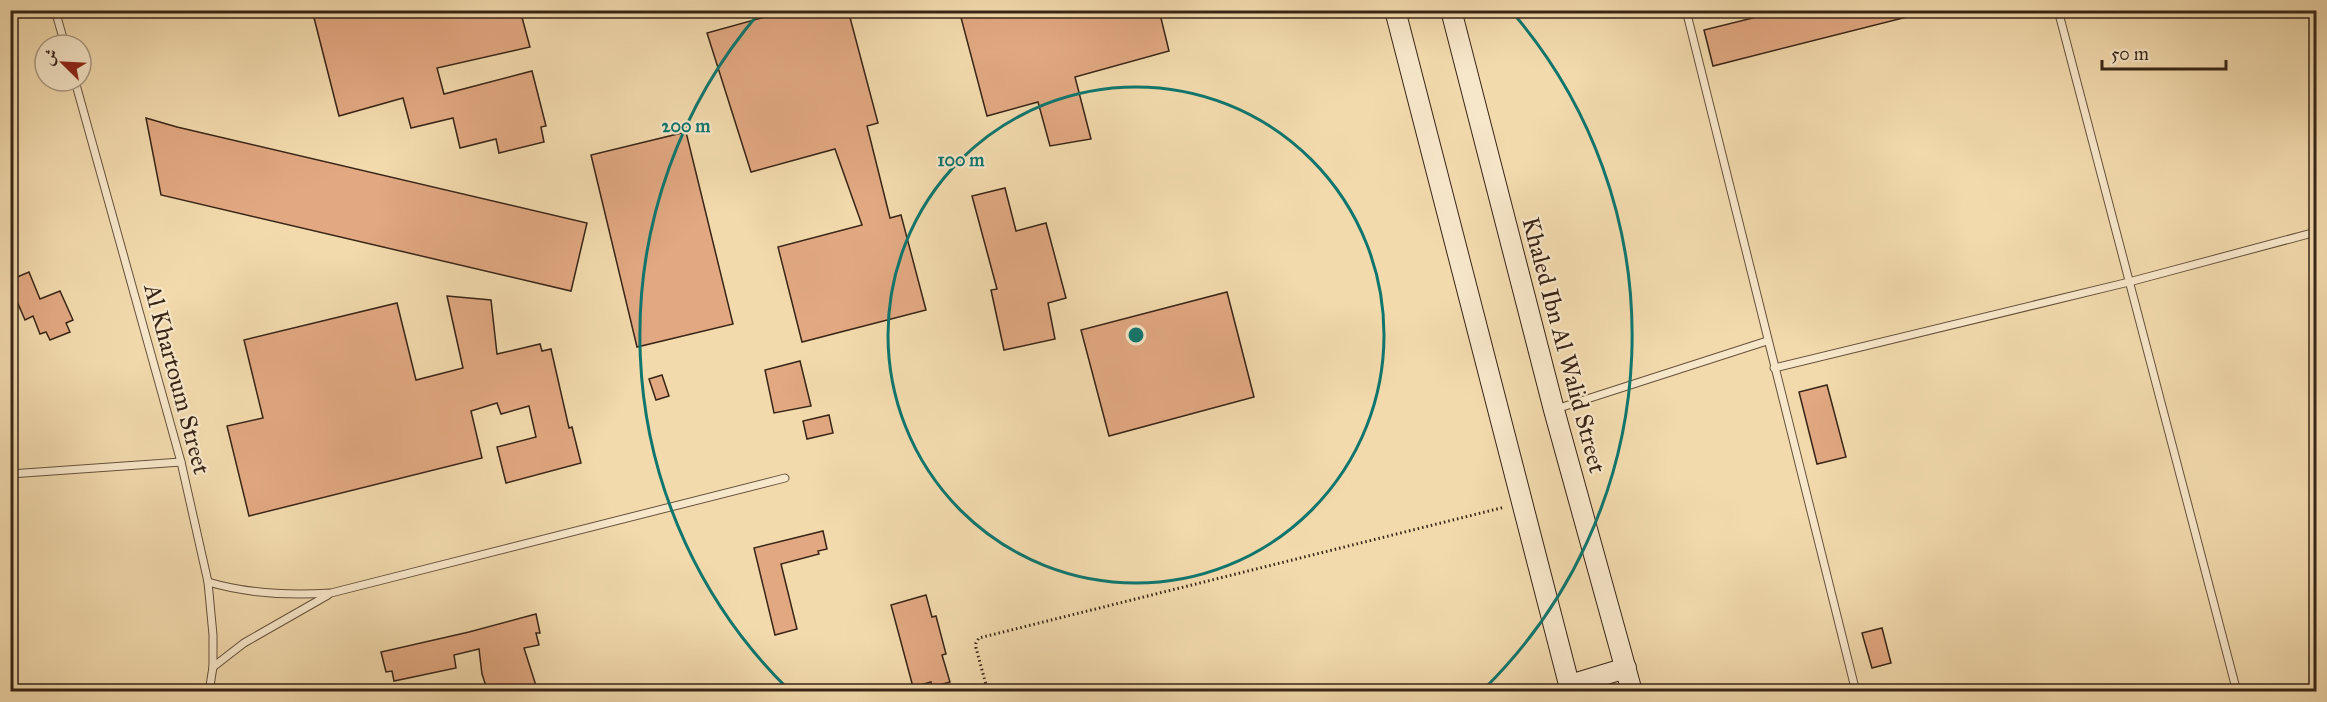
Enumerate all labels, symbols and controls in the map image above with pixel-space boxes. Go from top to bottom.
north arrow [33,33,93,93]
scale bar [2102,33,2226,71]
text: 50 m [2111,43,2149,65]
text: ش [38,46,62,68]
text: 200 m [662,115,711,137]
text: 100 m [938,149,985,171]
street label: Khaled Ibn Al Walid Street [1515,214,1613,477]
street label: Al Khartoum Street [137,280,217,478]
centre of rings [1126,325,1146,345]

